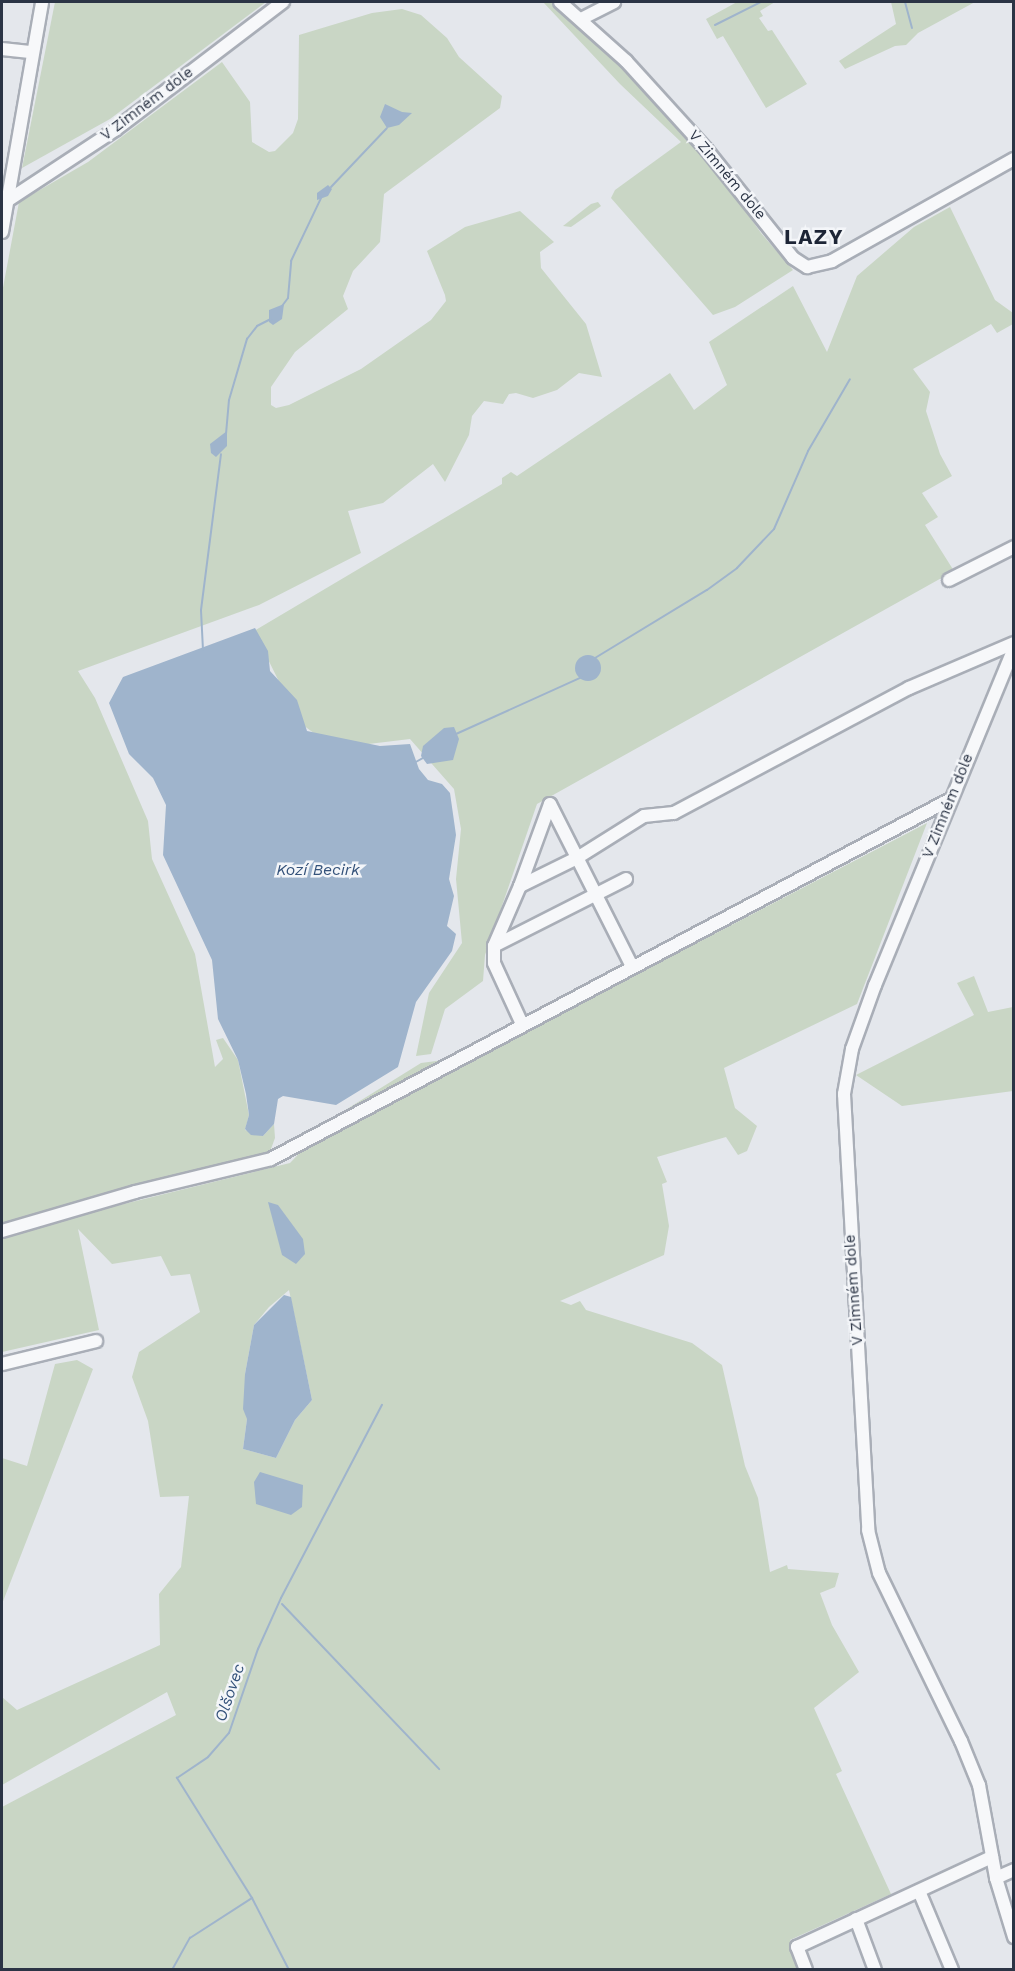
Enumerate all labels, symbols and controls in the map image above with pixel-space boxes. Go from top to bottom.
street label: V Zimném dole [97,63,197,145]
street label: V Zimném dole [684,126,770,224]
district label: LAZY [784,224,844,250]
street label: V Zimném dole [919,751,977,861]
water label: Kozí Becirk [276,860,360,880]
street label: V Zimném dole [841,1234,867,1346]
water label: Olšovec [211,1662,249,1724]

